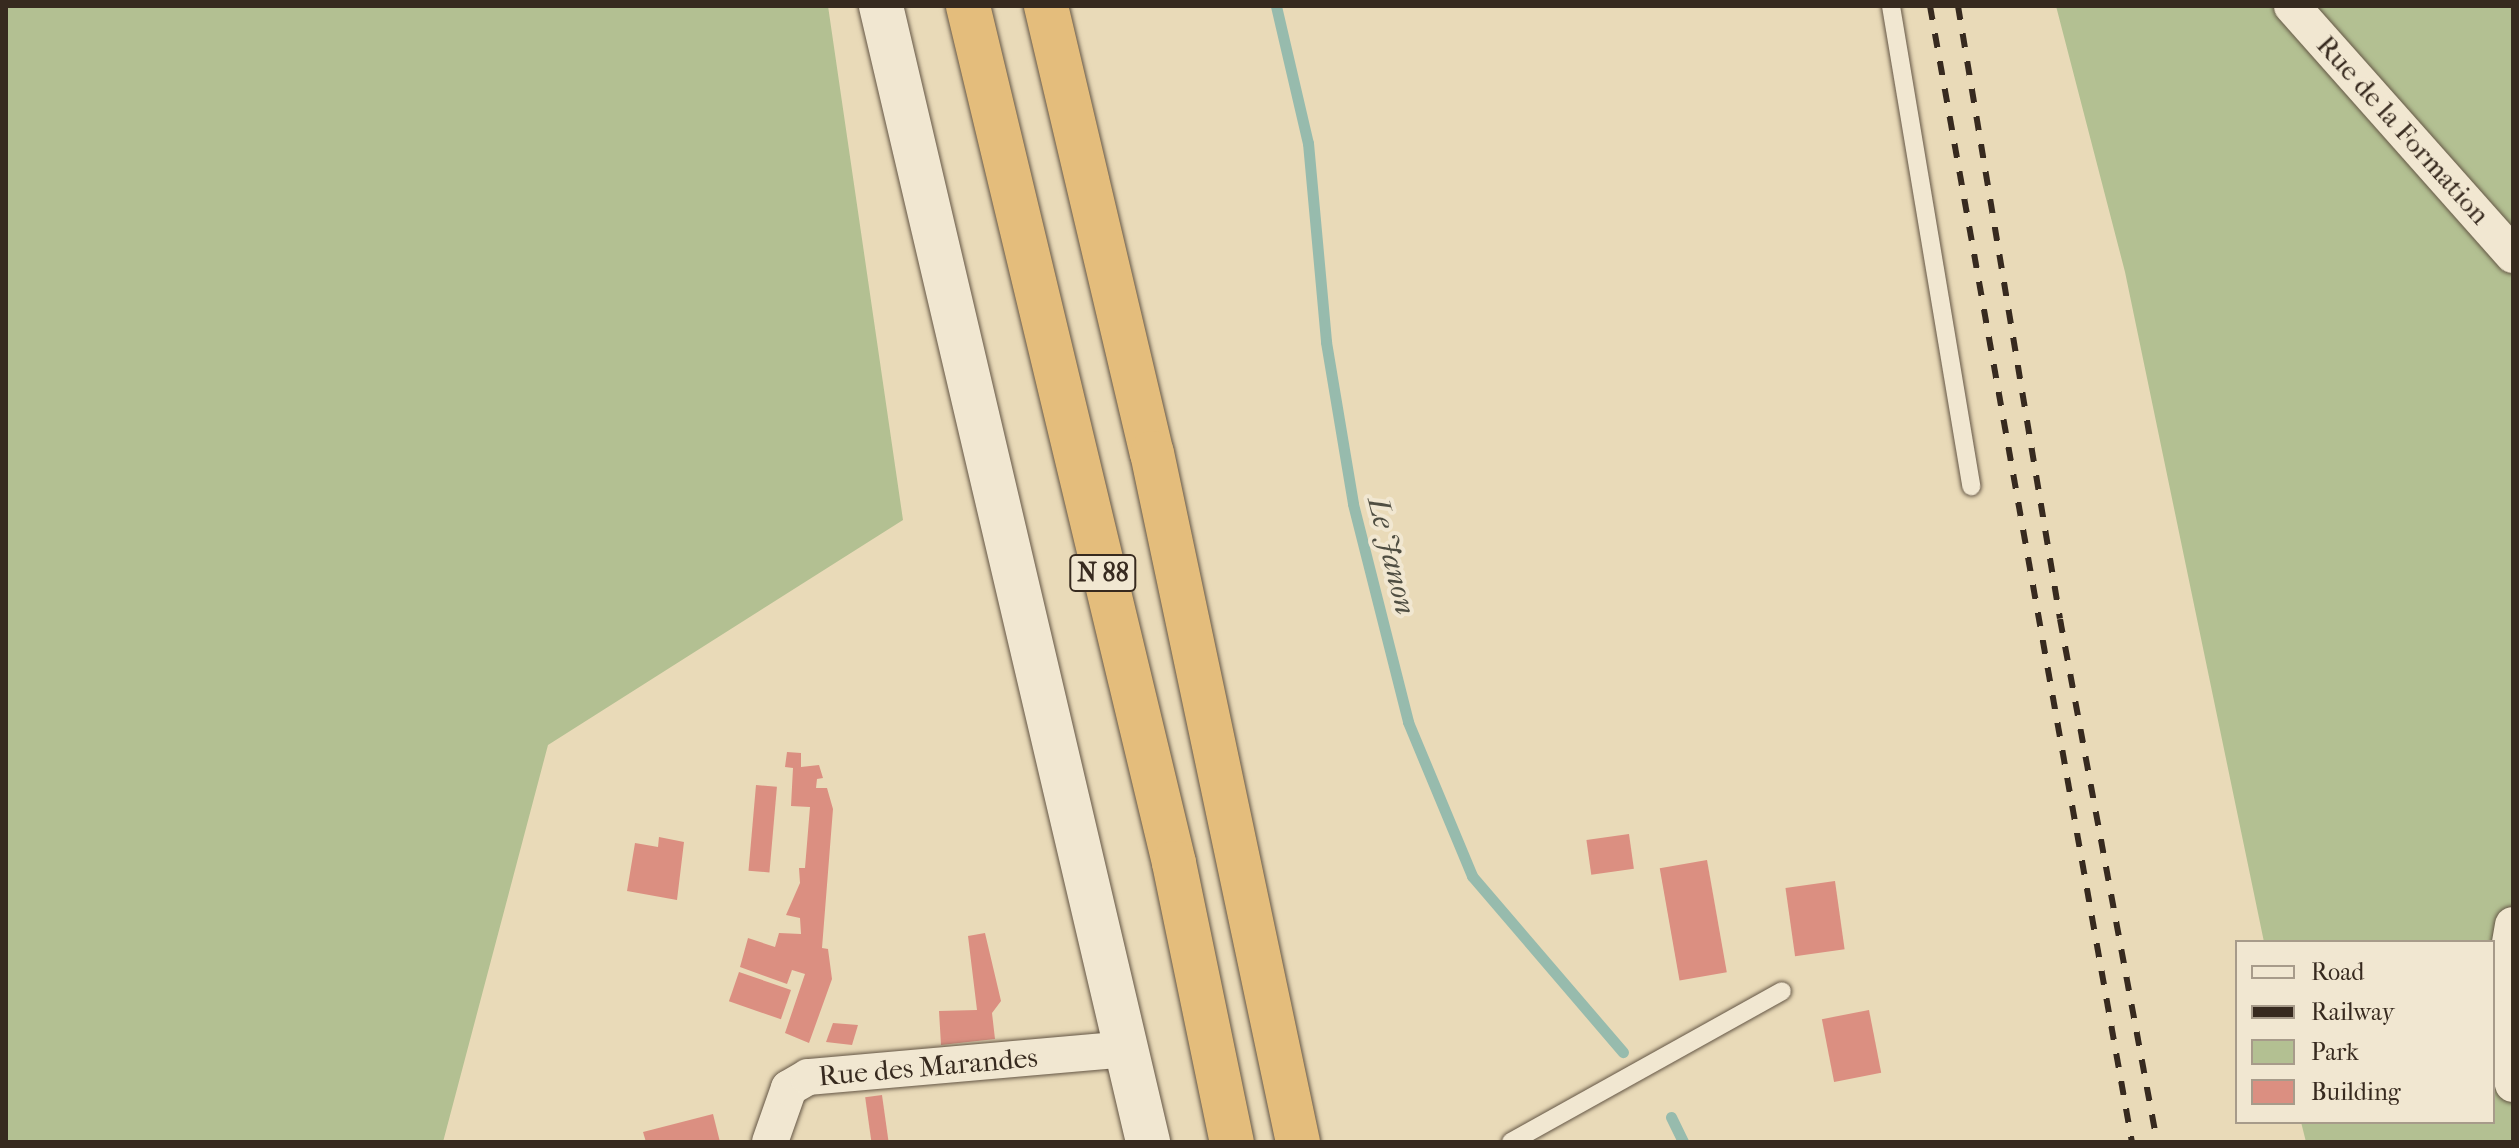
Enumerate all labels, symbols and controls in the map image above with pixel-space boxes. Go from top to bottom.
street label: Rue de la Formation [2309,29,2497,231]
water label: Le Janon [1359,493,1423,619]
road number: N 88 [1069,551,1137,595]
legend [2235,940,2495,1124]
text: Road [2311,958,2364,986]
text: Railway [2311,998,2394,1026]
text: Park [2311,1038,2359,1066]
street label: Rue des Marandes [817,1041,1039,1093]
text: Building [2311,1078,2401,1106]

